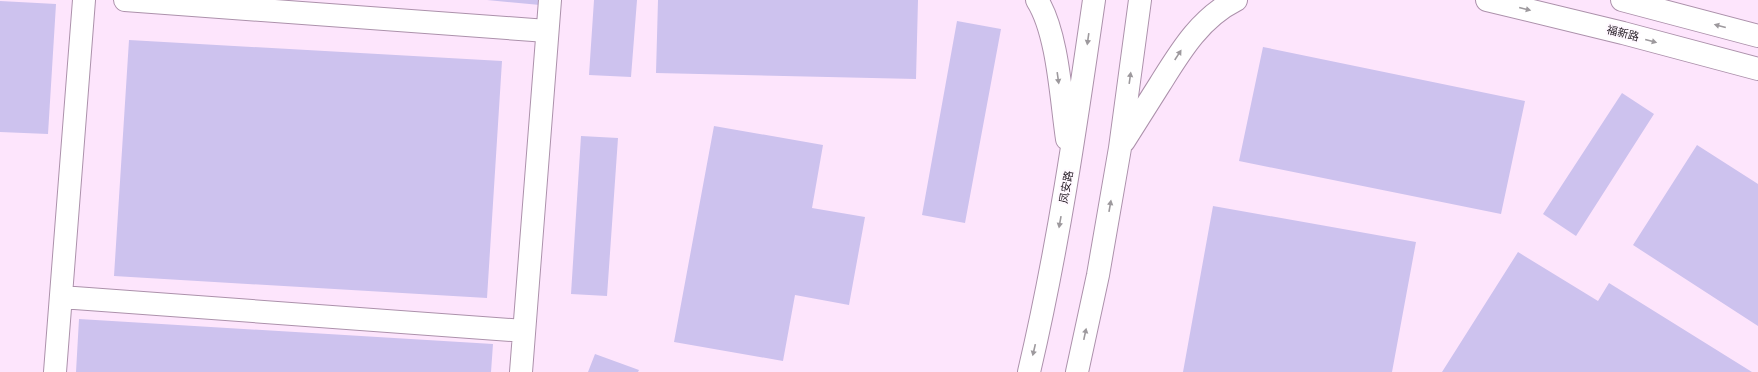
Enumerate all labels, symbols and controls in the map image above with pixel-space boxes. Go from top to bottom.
one-way arrow [1519,7,1531,13]
street label: 福新路 [1605,21,1641,44]
one-way arrow [1714,23,1726,29]
one-way arrow [1085,33,1091,45]
one-way arrow [1645,38,1658,44]
one-way arrow [1174,50,1182,60]
one-way arrow [1055,71,1061,84]
one-way arrow [1127,72,1133,84]
street label: 凤安路 [1055,169,1076,204]
one-way arrow [1107,200,1113,212]
one-way arrow [1056,216,1062,228]
one-way arrow [1082,328,1088,340]
one-way arrow [1031,344,1037,356]

